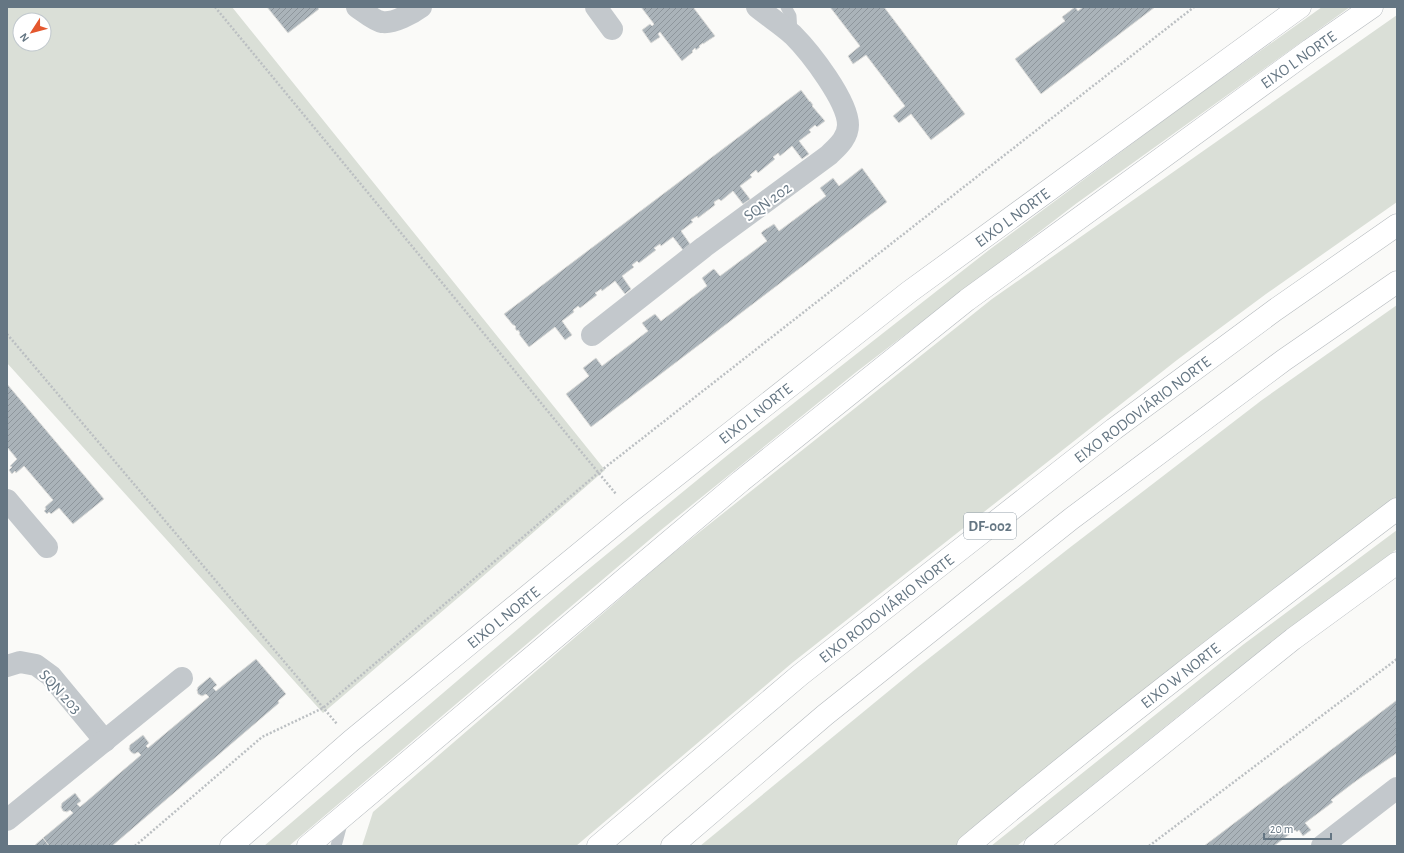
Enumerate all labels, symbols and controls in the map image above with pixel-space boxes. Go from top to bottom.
north arrow [12,12,52,52]
street label: EIXO L NORTE [1258,28,1339,92]
text: N [18,31,31,44]
street label: SQN 202 [741,179,795,225]
street label: EIXO L NORTE [972,185,1053,250]
street label: EIXO RODOVIÁRIO NORTE [1070,352,1214,466]
street label: EIXO L NORTE [716,380,795,447]
road number: DF-002 [964,513,1016,539]
street label: EIXO RODOVIÁRIO NORTE [815,550,957,666]
street label: EIXO L NORTE [464,584,543,652]
street label: EIXO W NORTE [1138,640,1223,712]
street label: SQN 203 [35,667,84,717]
scale bar [1264,815,1331,841]
text: 20 m [1270,823,1293,835]

